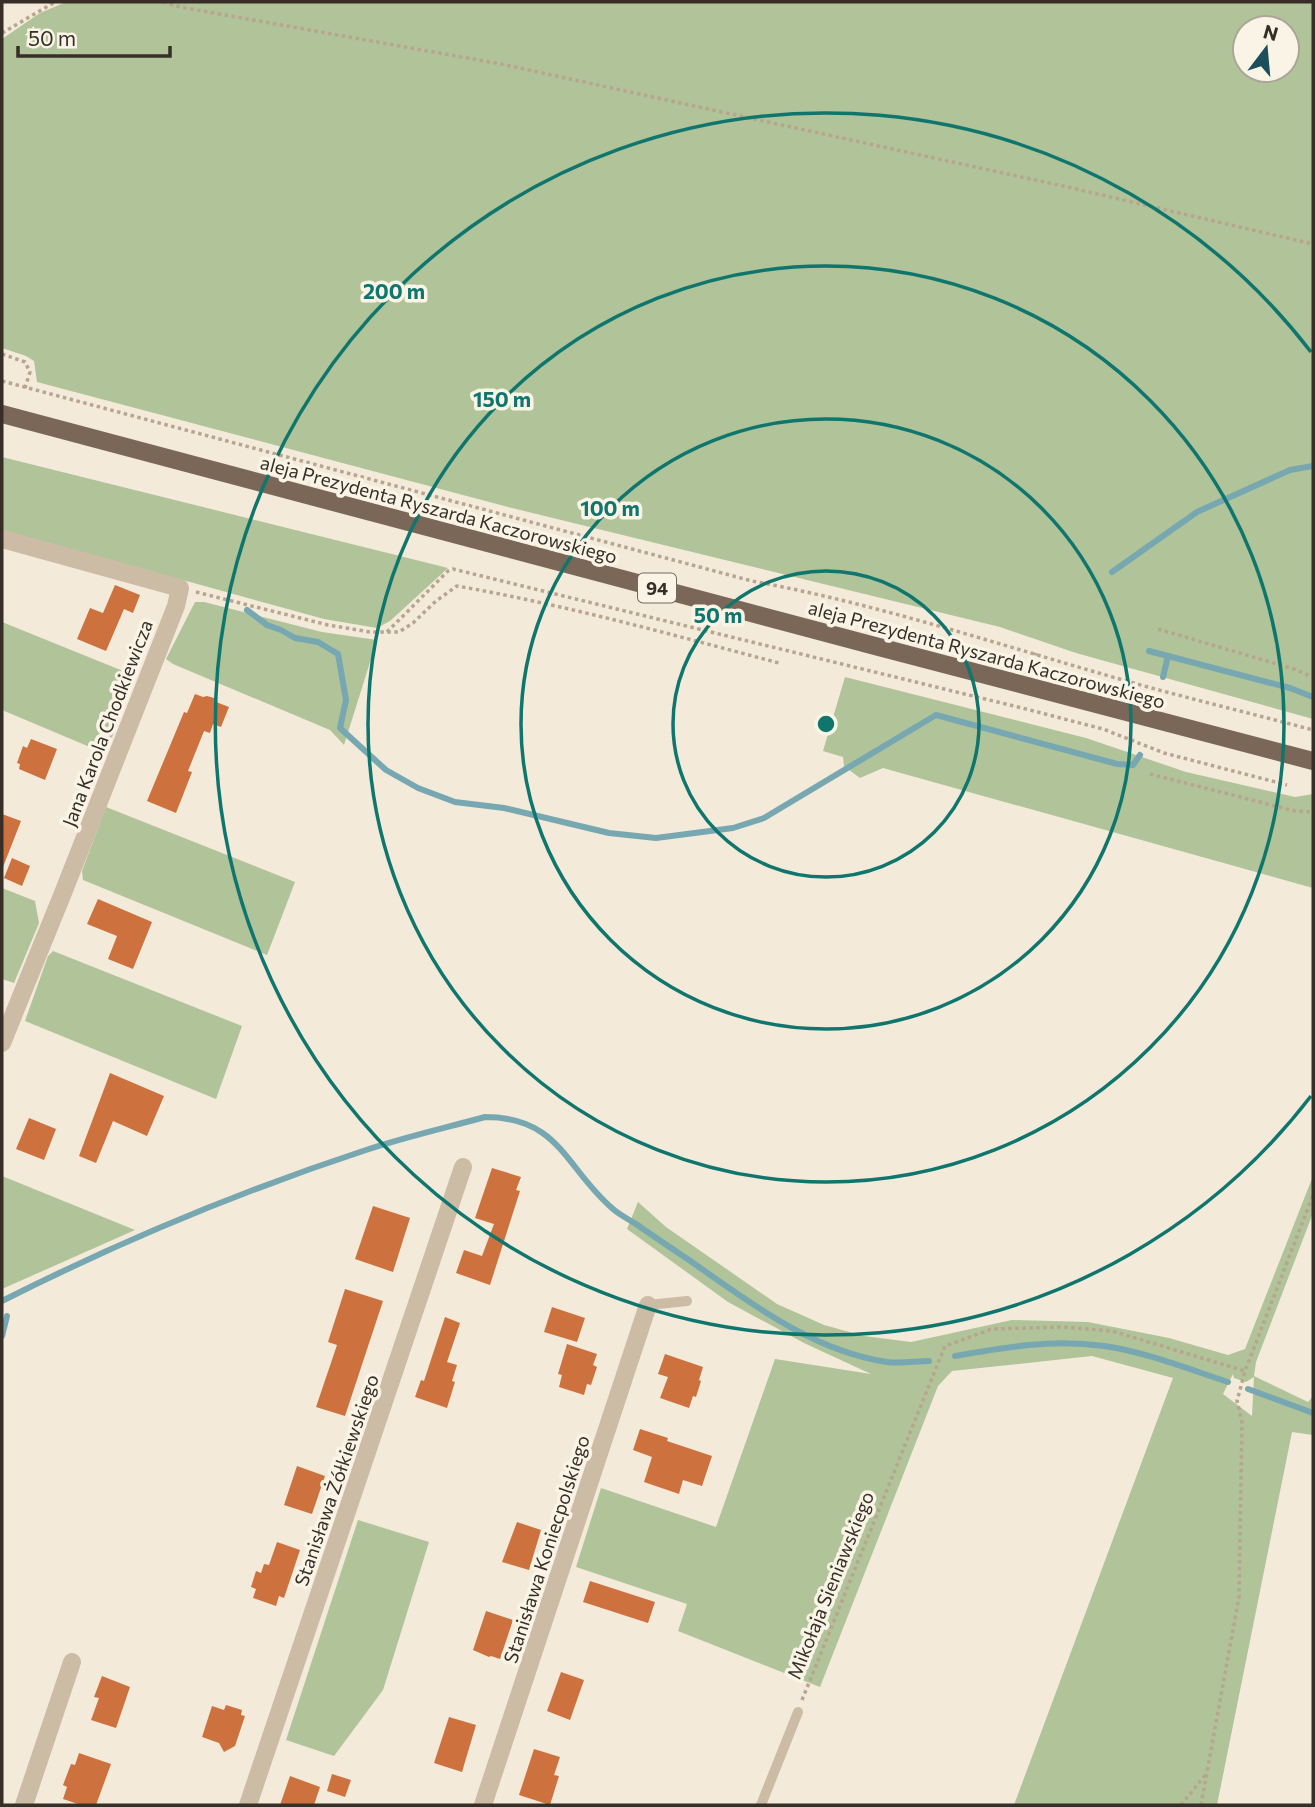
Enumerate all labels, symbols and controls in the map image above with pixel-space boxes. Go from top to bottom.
scale bar [18,14,170,58]
north arrow [1231,14,1301,84]
text: N [1261,19,1281,45]
text: 50 m [28,25,76,50]
text: 200 m [363,278,425,303]
text: 150 m [473,386,531,411]
street label: aleja Prezydenta Ryszarda Kaczorowskiego [258,450,620,568]
text: 100 m [580,495,640,520]
road number: 94 [638,574,676,602]
street label: aleja Prezydenta Ryszarda Kaczorowskiego [806,595,1168,713]
text: 50 m [694,602,742,627]
street label: Jana Karola Chodkiewicza [57,616,157,830]
centre of rings [814,712,838,736]
street label: Stanisława Żółkiewskiego [289,1371,383,1589]
street label: Stanisława Koniecpolskiego [498,1432,594,1666]
street label: Mikołaja Sieniawskiego [782,1488,878,1682]

